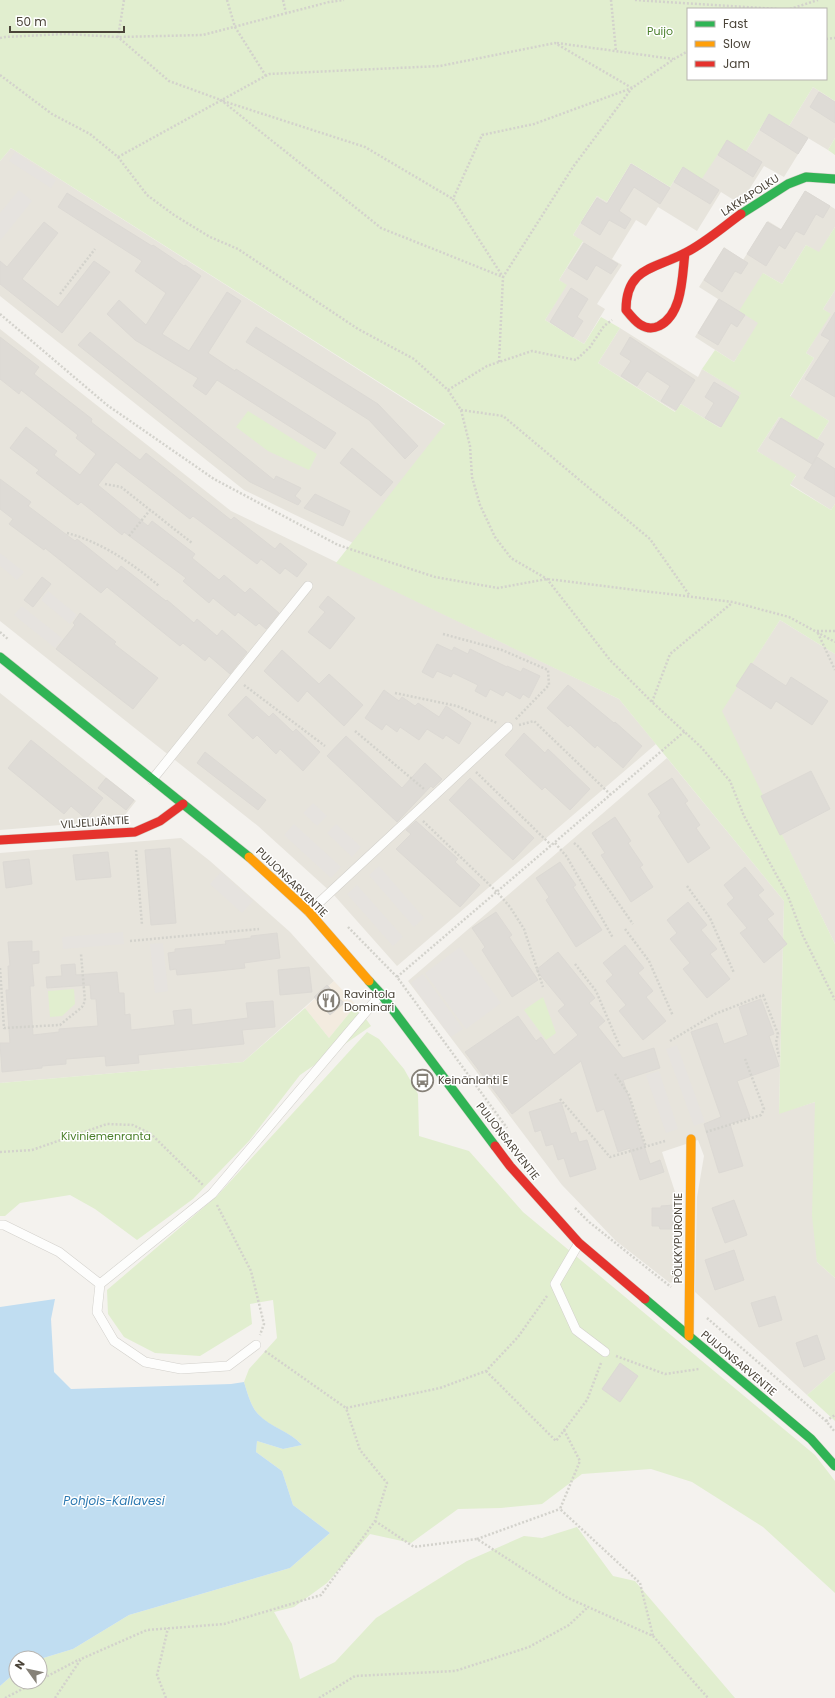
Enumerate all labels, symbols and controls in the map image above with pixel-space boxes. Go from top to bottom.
scale bar [10,8,124,34]
legend [687,8,827,80]
text: 50 m [16,13,47,30]
text: Fast [723,15,748,32]
park label: Puijo [647,23,673,39]
text: Slow [723,35,751,52]
text: Jam [723,55,750,72]
street label: LAKKAPOLKU [718,170,782,220]
street label: VILJELIJÄNTIE [60,812,130,832]
street label: PUIJONSARVENTIE [252,843,332,921]
place label: Ravintola Dominari [344,986,395,1015]
restaurant icon: Ravintola Dominari [316,987,342,1013]
bus stop icon: Keinänlahti E [409,1067,435,1093]
place label: Keinänlahti E [438,1072,508,1088]
street label: PUIJONSARVENTIE [473,1099,543,1183]
park label: Kiviniemenranta [61,1128,151,1144]
street label: PÖLKKYPURONTIE [670,1193,686,1283]
street label: PUIJONSARVENTIE [698,1327,780,1399]
water label: Pohjois-Kallavesi [63,1492,166,1509]
north arrow [8,1650,48,1690]
text: N [11,1657,29,1672]

